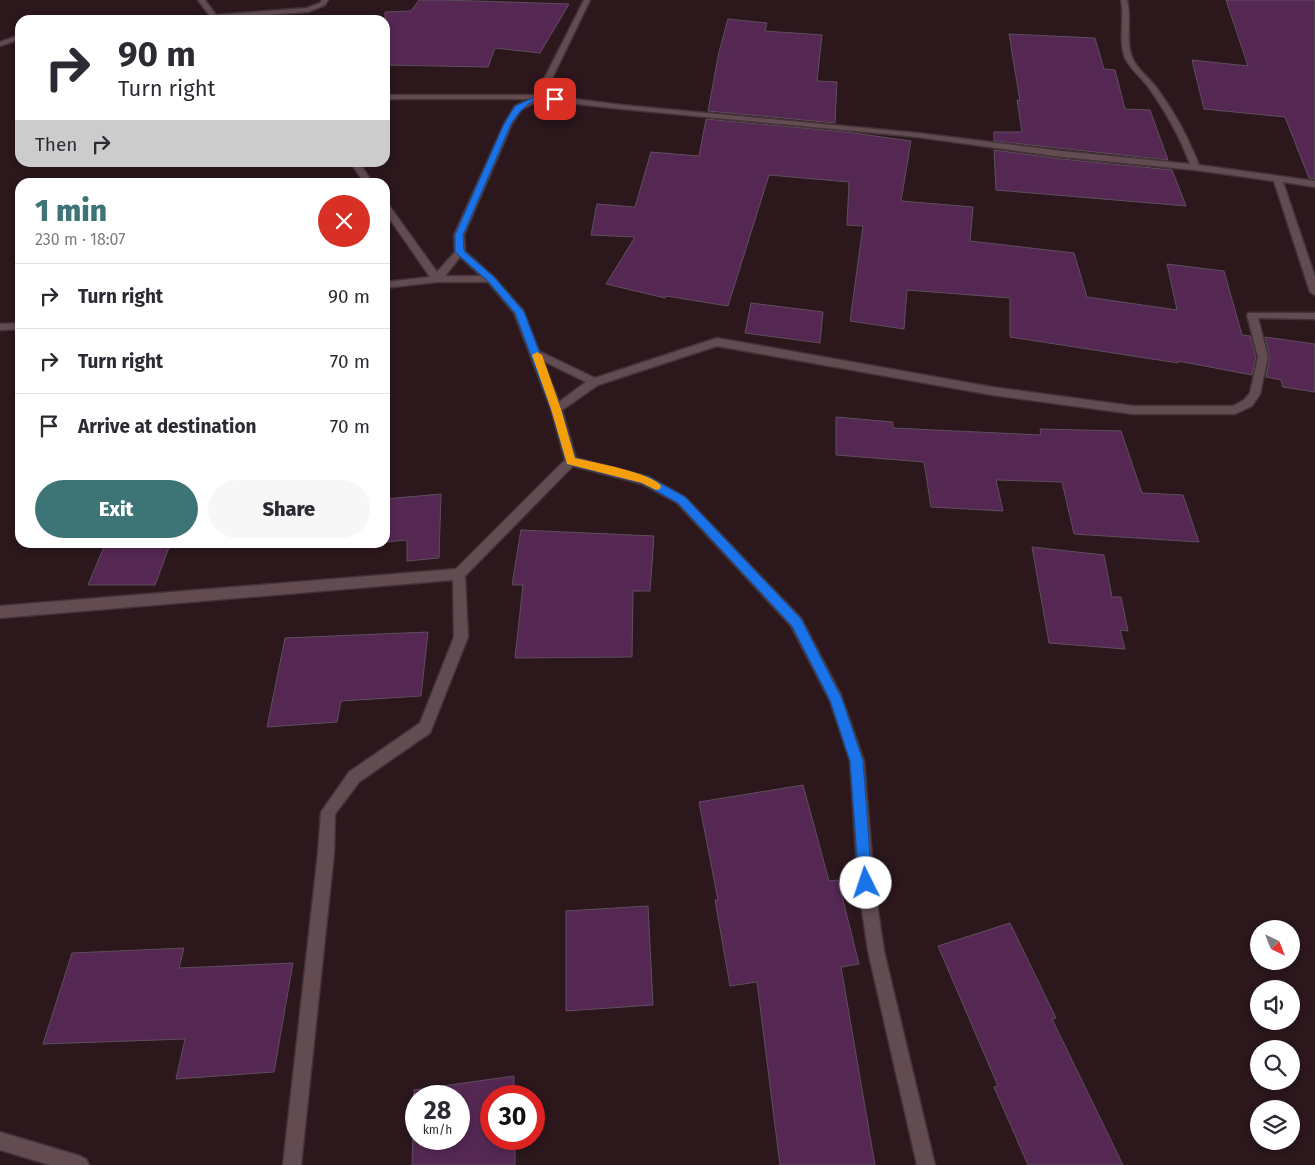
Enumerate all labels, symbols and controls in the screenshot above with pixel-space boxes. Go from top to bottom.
text: 90 m [118,33,196,75]
icon: right [35,35,100,100]
text: Turn right [118,75,215,102]
pin [534,78,576,120]
icon: arrive [541,85,569,113]
icon: right [87,130,115,158]
text: Then [35,133,77,156]
text: 1 min [35,193,107,229]
button: close [318,195,370,247]
text: 230 m · 18:07 [35,230,125,249]
icon: right [35,282,63,310]
text: Turn right [78,285,163,308]
text: 90 m [328,285,370,308]
icon: right [35,347,63,375]
text: Turn right [78,350,163,373]
text: 70 m [330,350,370,373]
icon: arrive [35,412,63,440]
text: Arrive at destination [78,415,257,438]
text: 70 m [330,415,370,438]
button: Exit [35,480,198,538]
button: Share [208,480,370,538]
position arrow [839,856,891,908]
north arrow [1250,920,1300,970]
map controls [1250,920,1300,1150]
button: sound [1250,980,1300,1030]
button: search [1250,1040,1300,1090]
speed limit sign: 30 [480,1085,545,1150]
text: 28 [424,1096,451,1126]
button: layers [1250,1100,1300,1150]
text: km/h [423,1123,452,1137]

